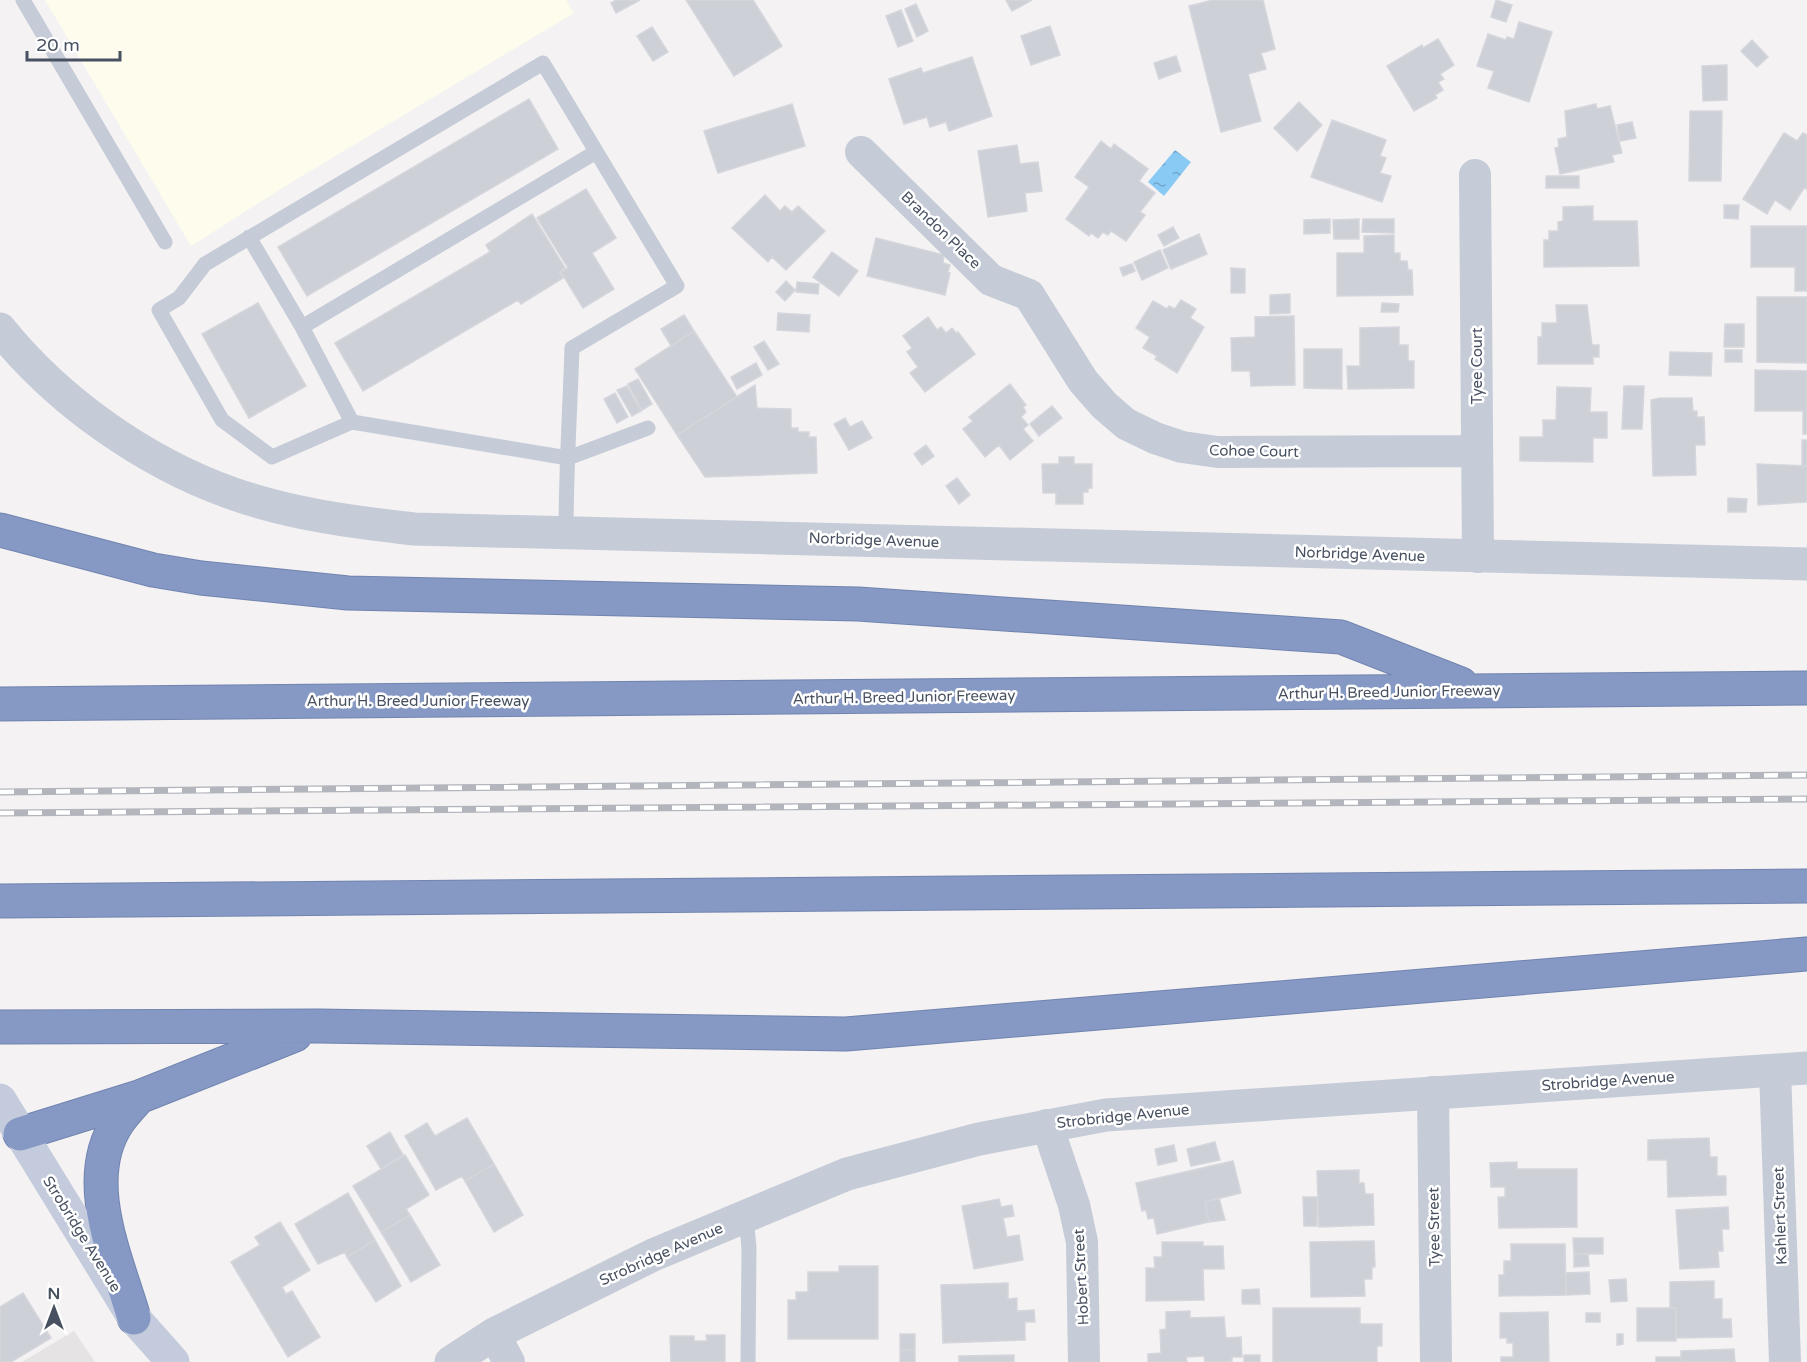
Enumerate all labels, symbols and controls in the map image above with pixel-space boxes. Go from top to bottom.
scale bar [27,24,120,62]
text: 20 m [36,34,80,56]
street label: Brandon Place [897,187,985,273]
street label: Tyee Court [1468,327,1486,404]
street label: Cohoe Court [1209,441,1299,461]
street label: Norbridge Avenue [808,529,940,551]
street label: Norbridge Avenue [1294,543,1426,565]
street label: Arthur H. Breed Junior Freeway [1277,681,1501,703]
street label: Arthur H. Breed Junior Freeway [792,686,1016,708]
street label: Arthur H. Breed Junior Freeway [307,692,529,710]
street label: Strobridge Avenue [1541,1067,1675,1095]
street label: Strobridge Avenue [1056,1100,1190,1132]
street label: Kahlert Street [1769,1166,1791,1265]
street label: Strobridge Avenue [39,1173,125,1295]
street label: Tyee Street [1424,1187,1444,1267]
street label: Strobridge Avenue [596,1219,726,1289]
street label: Hobert Street [1069,1228,1093,1326]
north arrow [24,1278,84,1338]
text: N [48,1284,60,1304]

